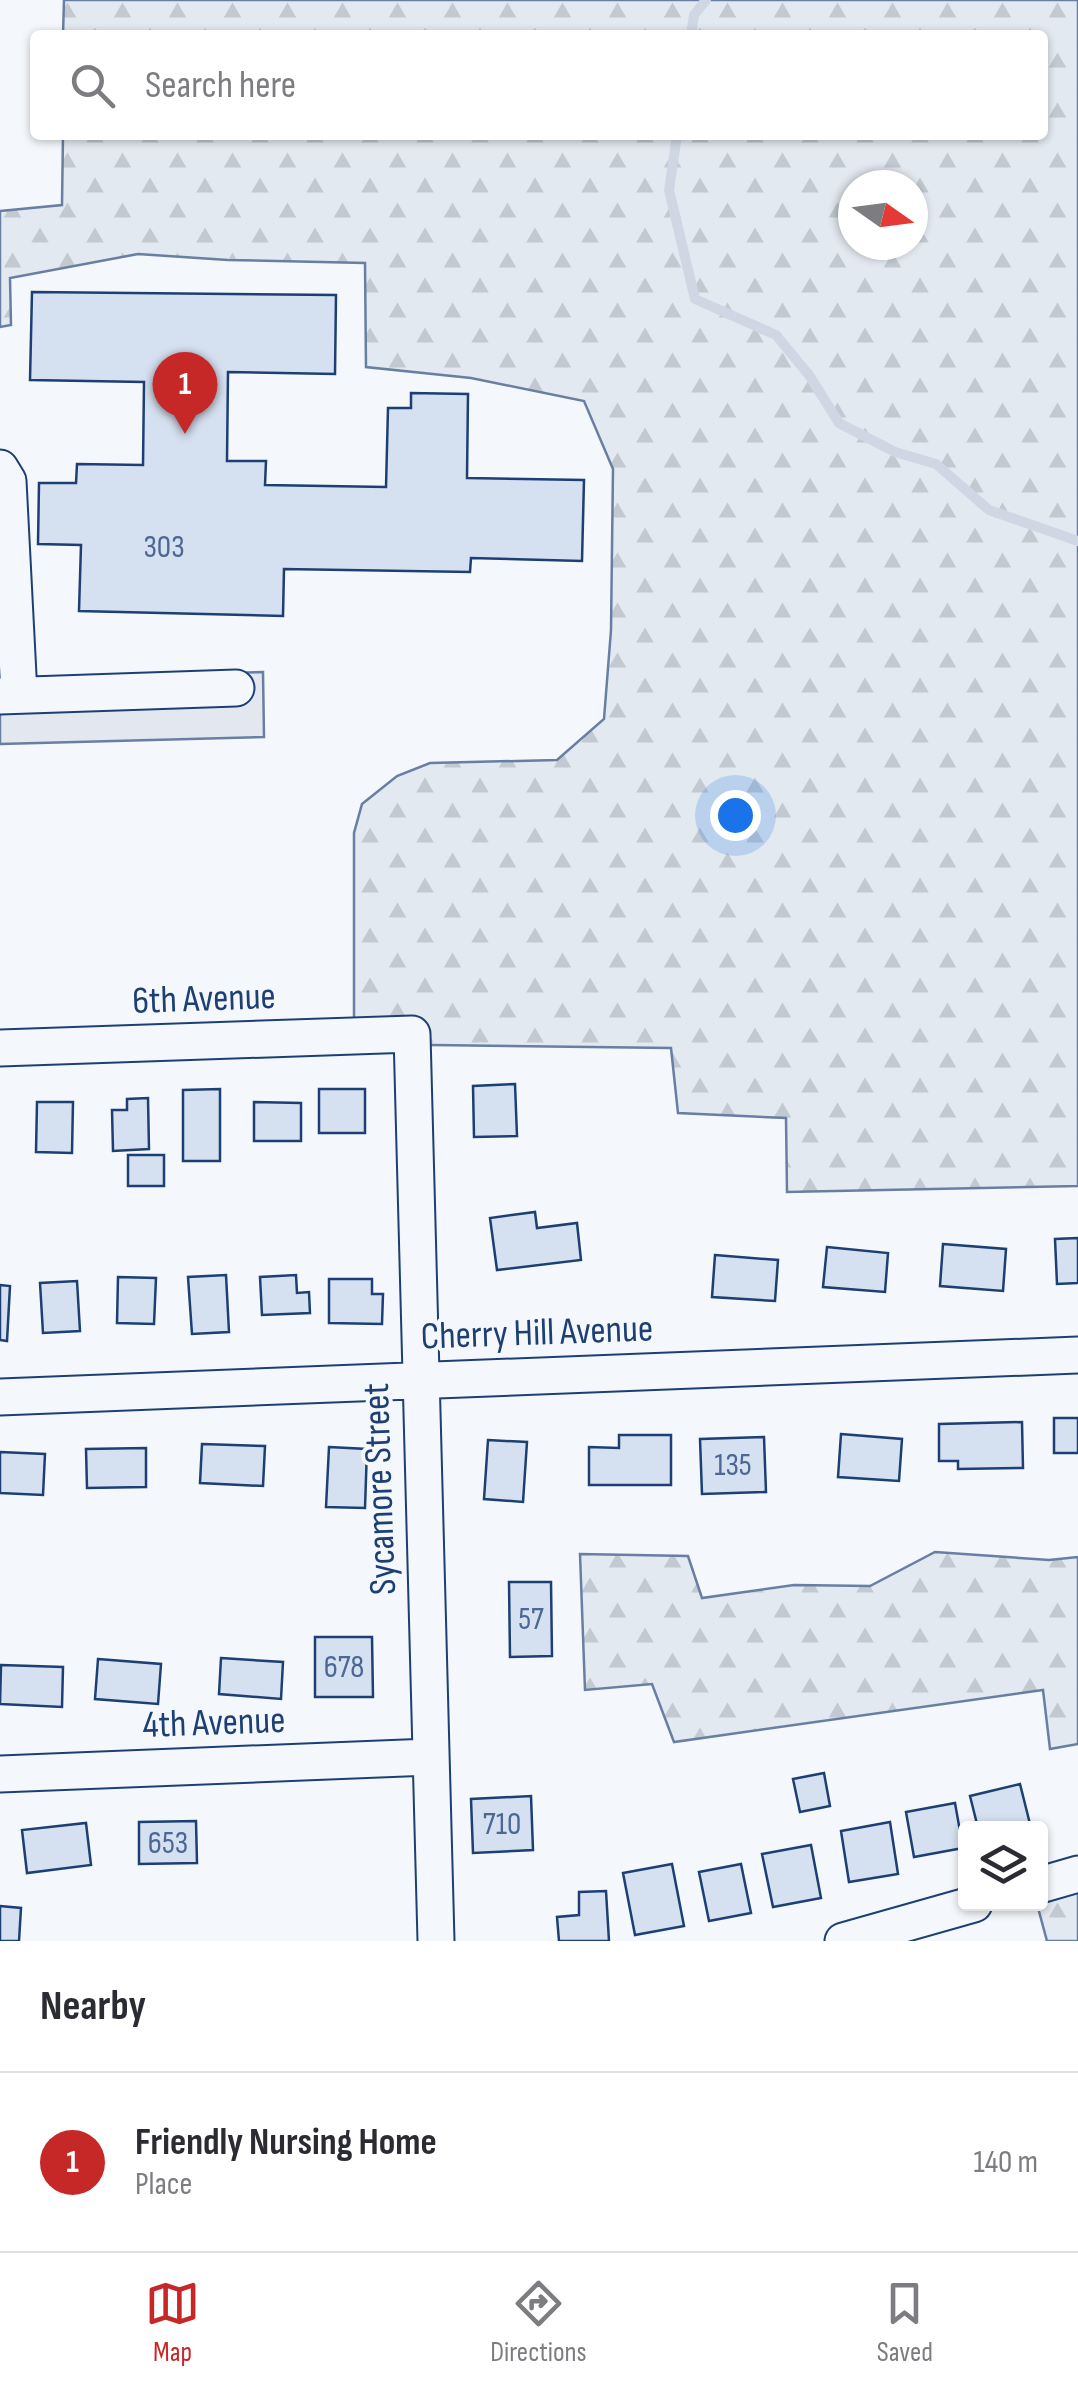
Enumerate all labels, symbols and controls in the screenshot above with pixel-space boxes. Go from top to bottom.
search box [30,30,1048,140]
icon: search [65,58,120,113]
text: Search here [145,63,296,108]
north arrow [838,170,928,260]
pin: 1 [152,352,218,434]
house number: 303 [143,528,185,567]
your location [710,790,761,841]
street label: 6th Avenue [132,974,276,1024]
street label: Cherry Hill Avenue [420,1306,654,1360]
street label: Sycamore Street [354,1382,406,1596]
house number: 135 [714,1446,752,1485]
house number: 57 [518,1600,544,1639]
house number: 678 [324,1648,364,1687]
street label: 4th Avenue [142,1698,286,1748]
house number: 710 [483,1805,521,1844]
map controls [958,1821,1048,1911]
button: layers [958,1821,1048,1911]
house number: 653 [148,1824,188,1863]
text: Nearby [40,1981,146,2032]
text: Friendly Nursing Home [135,2120,437,2165]
text: 1 [66,2143,79,2182]
text: 140 m [974,2143,1038,2182]
text: Place [135,2165,192,2204]
tab: Map [145,2276,200,2369]
tab: Directions [490,2276,587,2369]
tab: Saved [877,2276,933,2369]

